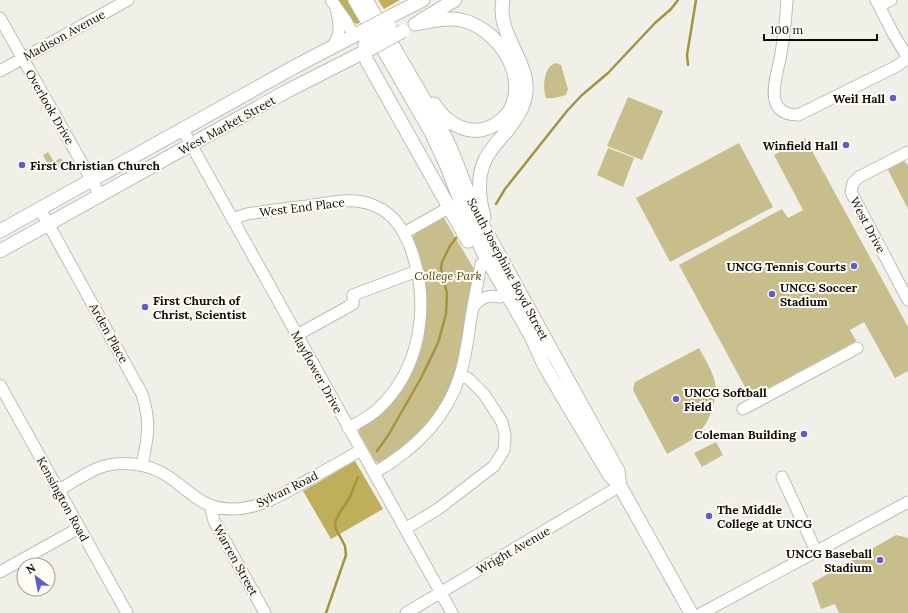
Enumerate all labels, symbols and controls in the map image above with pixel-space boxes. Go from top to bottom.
street label: Madison Avenue [20,6,108,64]
scale bar [764,16,877,42]
text: 100 m [770,22,803,37]
street label: Overlook Drive [22,67,78,148]
place label: Weil Hall [833,91,885,106]
street label: West Market Street [176,92,278,158]
marker: Weil Hall [888,93,898,103]
place label: Winfield Hall [763,138,838,153]
marker: Winfield Hall [841,140,851,150]
place label: First Christian Church [30,158,160,173]
marker: First Christian Church [17,160,27,170]
street label: West End Place [258,194,346,220]
street label: West Drive [847,194,889,256]
street label: South Josephine Boyd Street [464,195,552,343]
place label: UNCG Tennis Courts [726,259,846,274]
marker: UNCG Tennis Courts [849,261,859,271]
park label: College Park [414,268,482,283]
place label: UNCG Soccer Stadium [780,280,858,309]
marker: UNCG Soccer Stadium [767,289,777,299]
place label: First Church of Christ, Scientist [153,293,247,322]
street label: Arden Place [86,300,132,366]
marker: First Church of Christ, Scientist [140,302,150,312]
street label: Mayflower Drive [288,328,346,416]
place label: UNCG Softball Field [684,385,767,414]
marker: UNCG Softball Field [671,394,681,404]
place label: Coleman Building [694,427,797,442]
marker: Coleman Building [799,429,809,439]
street label: Kensington Road [34,454,92,544]
street label: Sylvan Road [254,468,320,510]
place label: The Middle College at UNCG [717,502,812,531]
marker: The Middle College at UNCG [704,511,714,521]
street label: Warren Street [210,522,262,598]
street label: Wright Avenue [473,523,553,577]
place label: UNCG Baseball Stadium [786,546,872,575]
marker: UNCG Baseball Stadium [875,555,885,565]
north arrow [16,557,56,597]
text: N [23,560,38,577]

